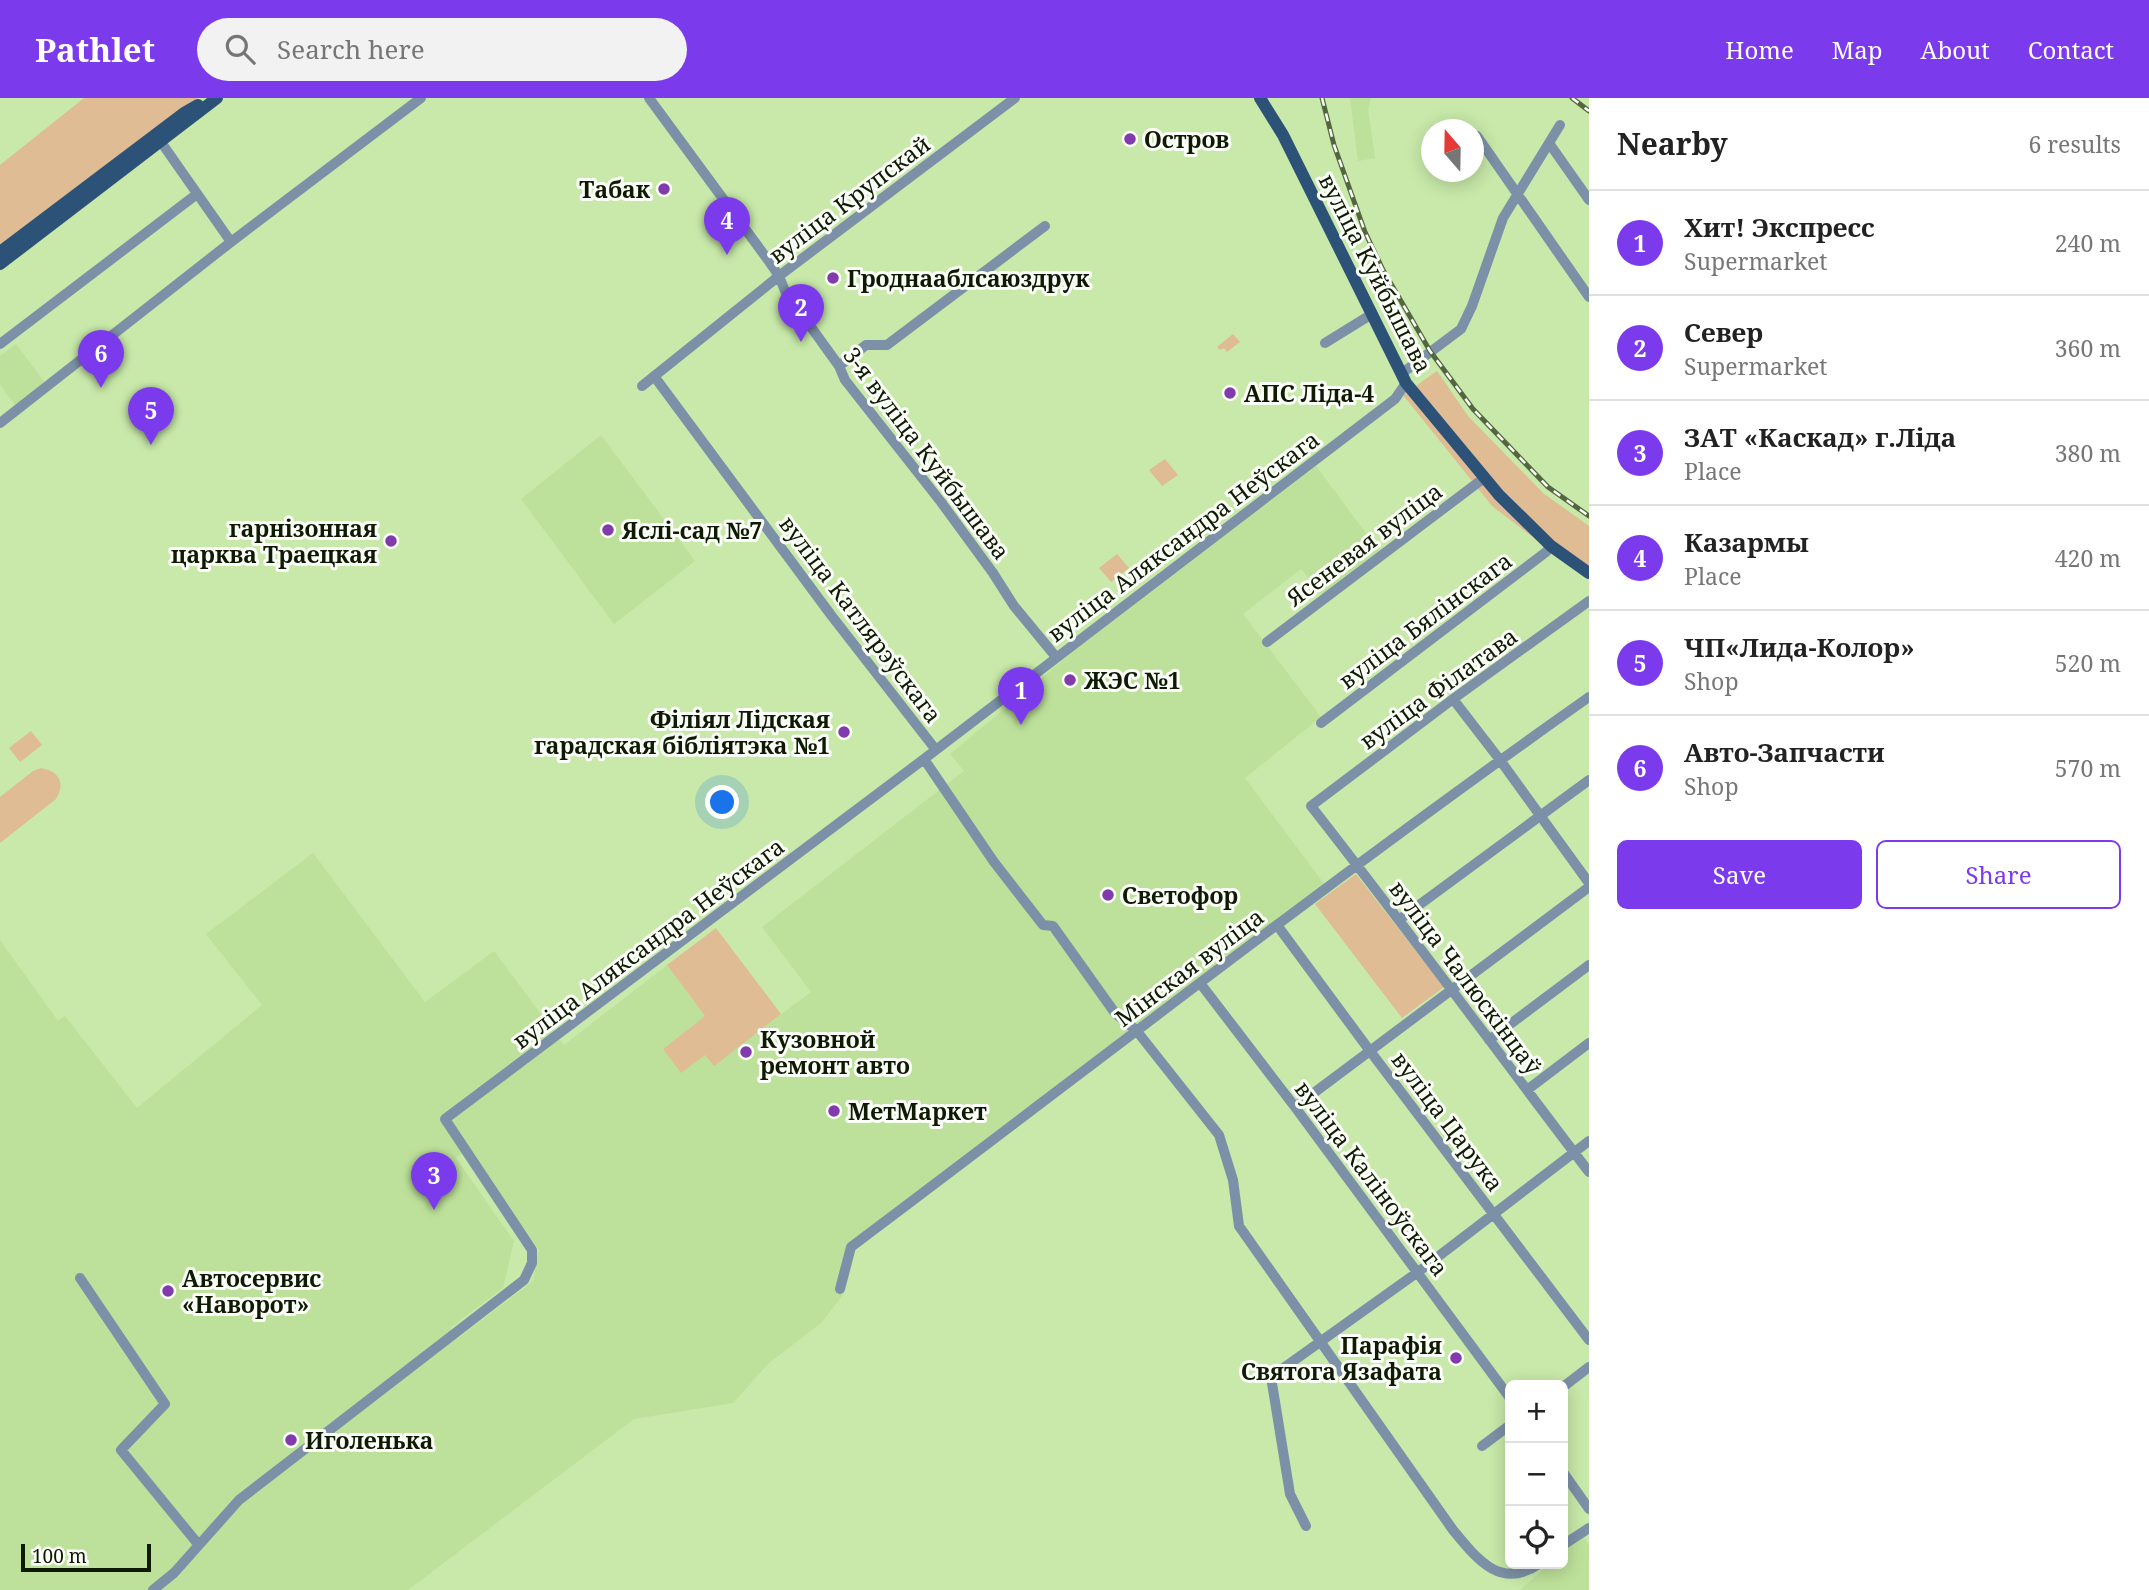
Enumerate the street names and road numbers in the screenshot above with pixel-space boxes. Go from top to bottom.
street label: вуліца Крупскай [762,128,936,270]
street label: вуліца Куйбышава [1312,168,1440,378]
street label: 3-я вуліца Куйбышава [836,340,1018,566]
street label: вуліца Аляксандра Неўскага [1041,423,1325,649]
street label: Ясеневая вуліца [1279,475,1449,614]
street label: вуліца Катлярэўскага [772,509,950,729]
street label: вуліца Бялінскага [1332,544,1518,696]
street label: вуліца Філатава [1352,620,1524,756]
street label: вуліца Аляксандра Неўскага [506,830,790,1056]
street label: вуліца Чалюскінцаў [1382,873,1550,1081]
street label: Мінская вуліца [1108,900,1270,1034]
street label: вуліца Царука [1385,1044,1511,1198]
street label: вуліца Каліноўскага [1288,1074,1456,1282]

